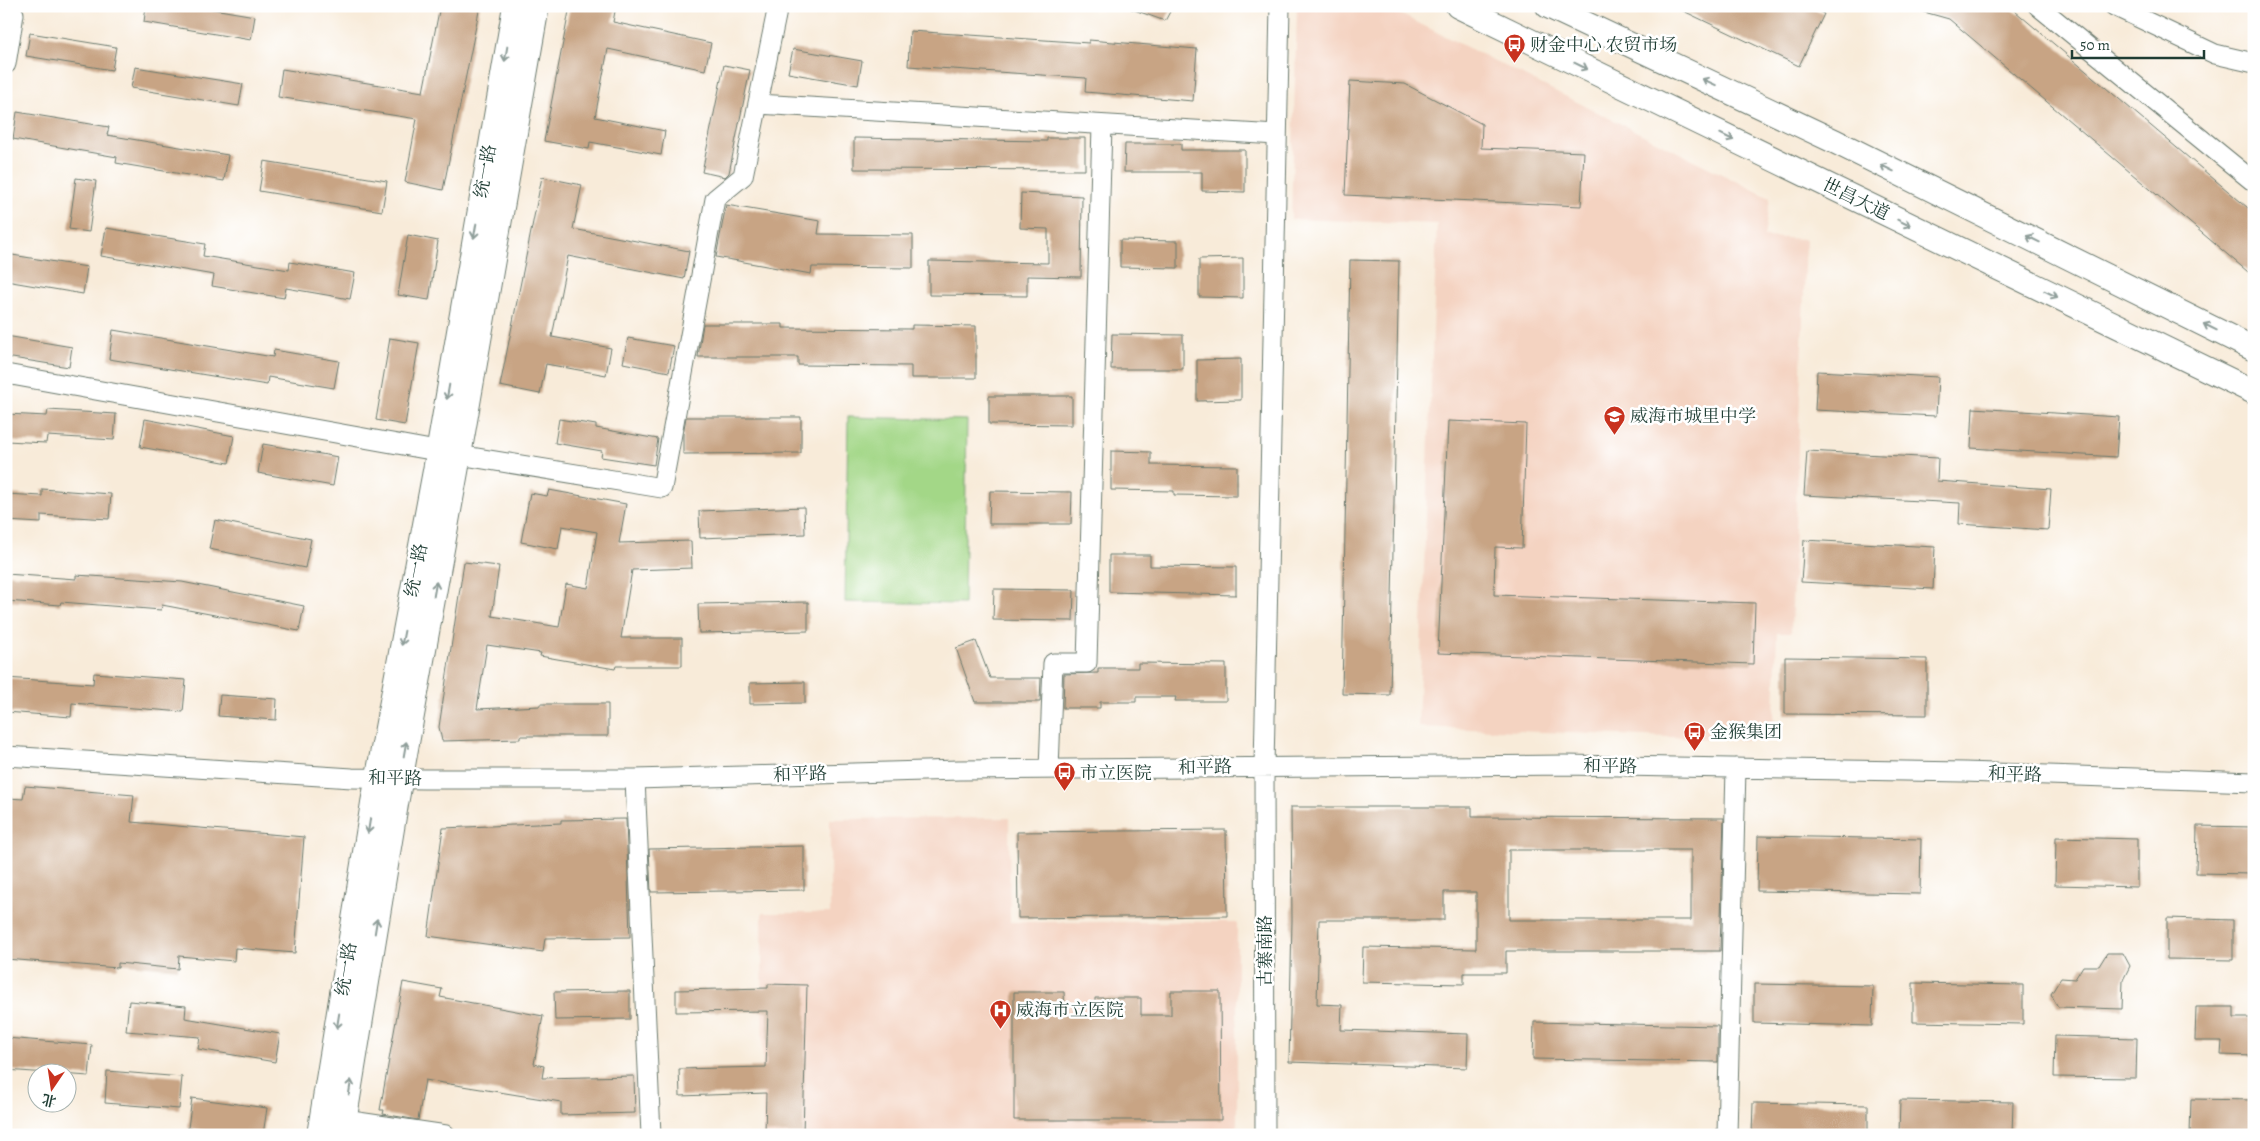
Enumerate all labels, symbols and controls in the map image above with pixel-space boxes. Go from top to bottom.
scale bar [2072,28,2205,60]
bus stop icon: 财金中心 农贸市场 [1502,33,1526,64]
place label: 财金中心 农贸市场 [1530,33,1678,57]
text: 50 m [2080,35,2110,55]
one-way arrow [500,46,510,62]
one-way arrow [1573,61,1588,71]
one-way arrow [1702,77,1717,87]
one-way arrow [1719,133,1734,142]
street label: 统一路 [468,142,502,200]
one-way arrow [1880,162,1895,172]
street label: 世昌大道 [1818,172,1894,226]
one-way arrow [1896,219,1911,228]
one-way arrow [469,223,479,239]
one-way arrow [2026,234,2041,244]
one-way arrow [2043,290,2058,299]
one-way arrow [2203,322,2218,331]
one-way arrow [442,383,452,399]
school or university icon: 威海市城里中学 [1602,404,1626,435]
place label: 威海市城里中学 [1630,404,1756,428]
street label: 统一路 [399,541,433,599]
one-way arrow [430,581,440,597]
one-way arrow [398,629,408,645]
bus stop icon: 金猴集团 [1682,720,1706,751]
place label: 金猴集团 [1710,720,1782,744]
one-way arrow [401,741,411,757]
street label: 和平路 [1583,754,1637,778]
street label: 和平路 [1178,755,1232,779]
street label: 和平路 [773,761,827,787]
bus stop icon: 市立医院 [1052,761,1076,792]
place label: 市立医院 [1080,761,1152,785]
street label: 和平路 [1988,761,2042,787]
street label: 和平路 [368,766,422,790]
one-way arrow [364,818,374,834]
street label: 古寨南路 [1253,915,1277,987]
one-way arrow [371,919,381,935]
street label: 统一路 [330,940,362,998]
hospital icon: 威海市立医院 [988,998,1012,1029]
place label: 威海市立医院 [1016,998,1124,1022]
one-way arrow [332,1012,342,1028]
north arrow [28,1064,78,1114]
one-way arrow [345,1079,355,1095]
text: 北 [40,1089,58,1111]

